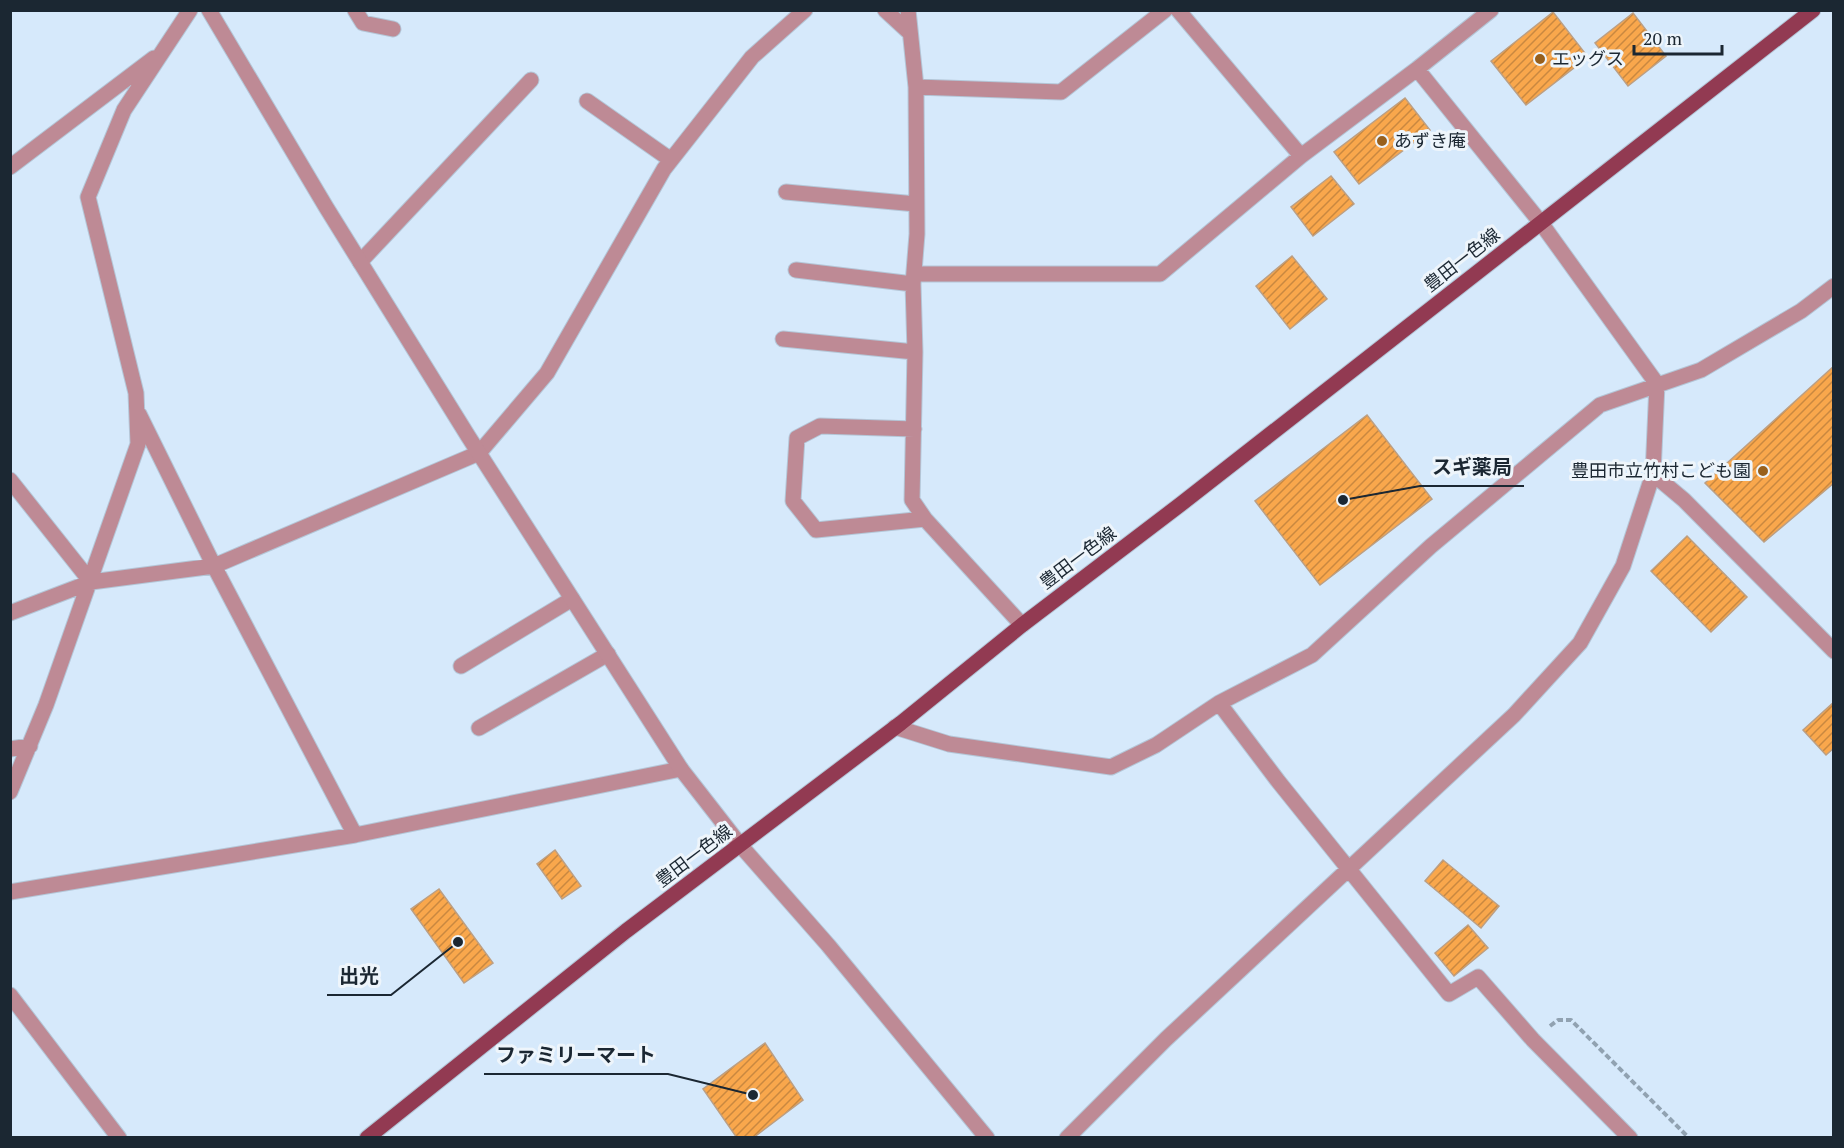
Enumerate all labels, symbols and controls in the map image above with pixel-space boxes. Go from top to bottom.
scale bar [1634,18,1722,56]
text: 20 m [1643,26,1683,50]
place label: エッグス [1552,46,1624,70]
marker: エッグス [1533,52,1547,66]
place label: あずき庵 [1394,128,1466,152]
marker: あずき庵 [1375,134,1389,148]
street label: 豊田一色線 [1419,222,1504,296]
callout: スギ薬局 [1420,448,1524,486]
text: スギ薬局 [1432,453,1512,480]
place label: 豊田市立竹村こども園 [1571,458,1751,482]
marker: 豊田市立竹村こども園 [1756,464,1770,478]
street label: 豊田一色線 [1034,521,1121,594]
street label: 豊田一色線 [650,819,737,892]
callout: 出光 [327,957,391,995]
text: 出光 [339,962,379,989]
callout: ファミリーマート [484,1036,668,1074]
text: ファミリーマート [496,1041,656,1068]

